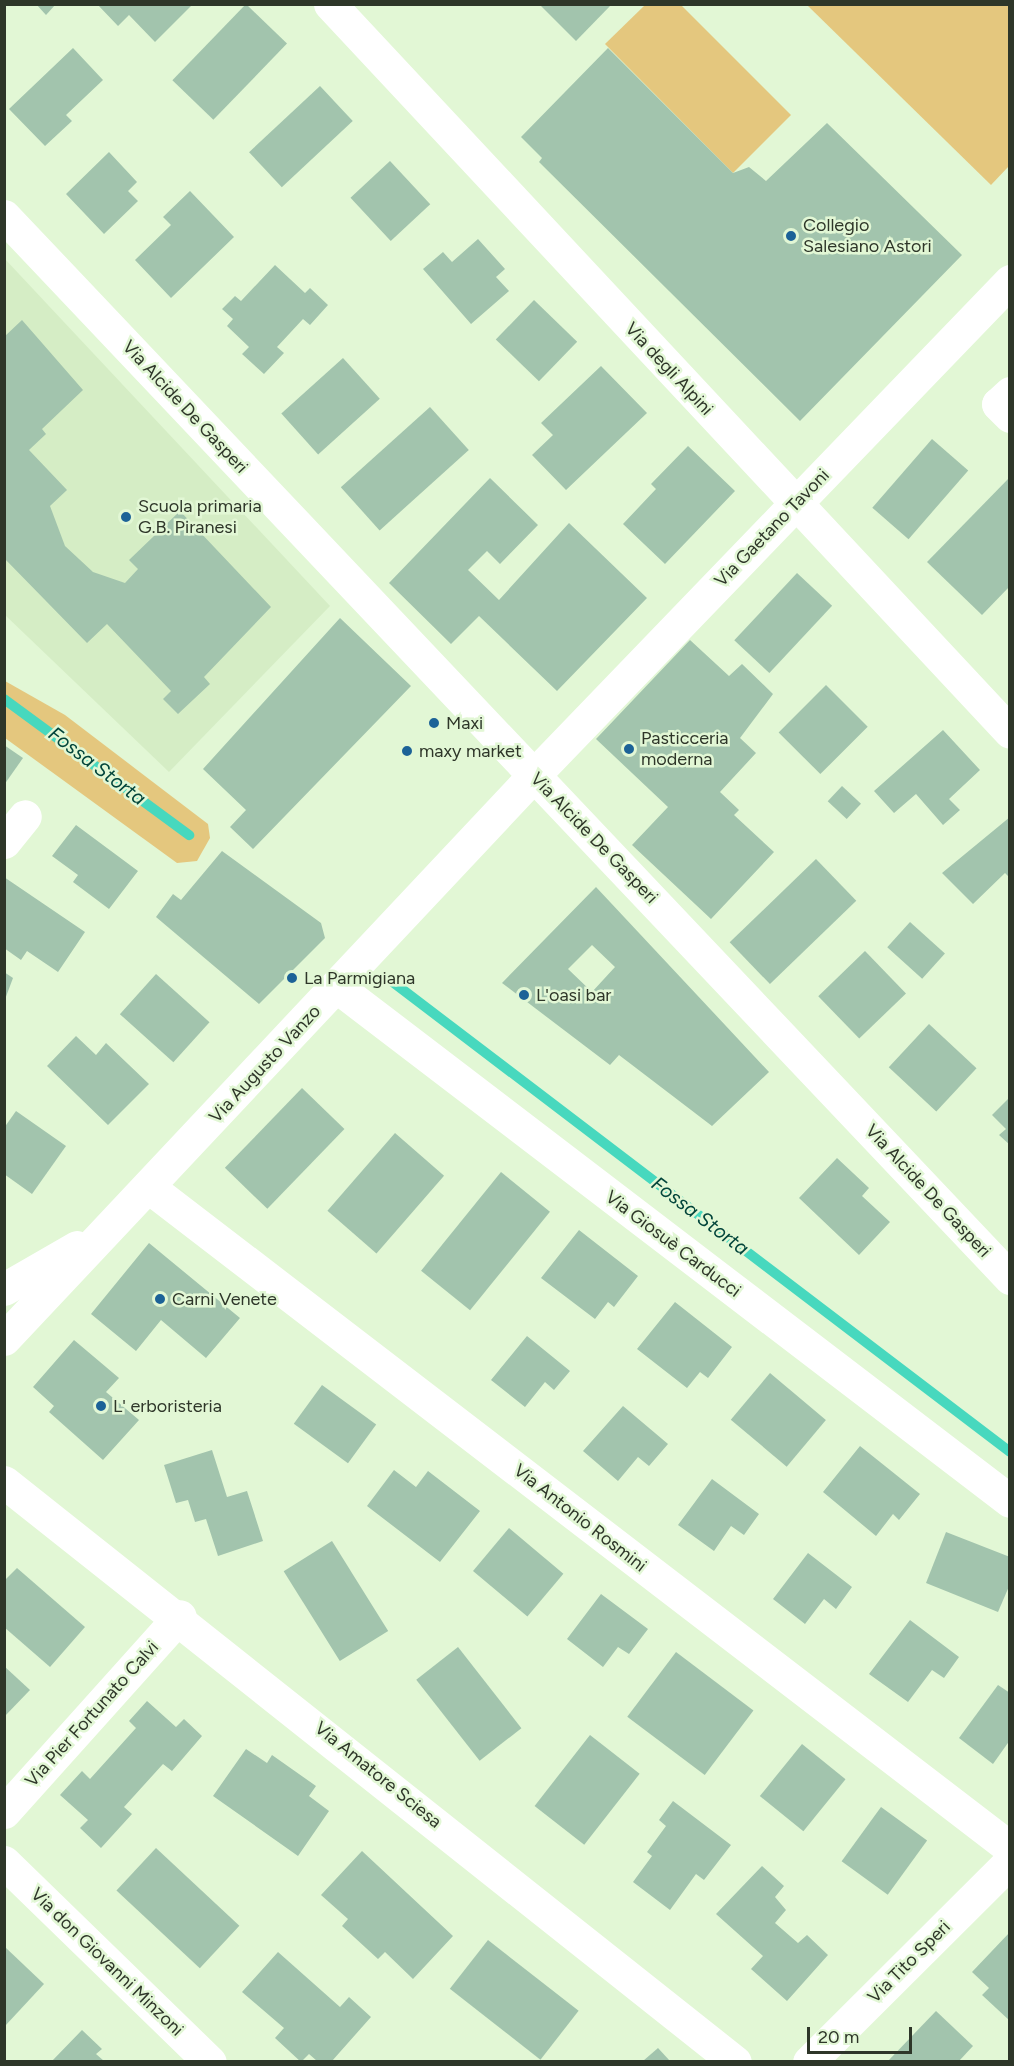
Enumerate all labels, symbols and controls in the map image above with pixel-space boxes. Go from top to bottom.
place label: Collegio Salesiano Astori [803,215,932,258]
marker: Collegio Salesiano Astori [784,229,798,243]
street label: Via degli Alpini [621,318,717,420]
street label: Via Alcide De Gasperi [118,336,252,478]
street label: Via Gaetano Tavoni [710,465,834,591]
place label: Scuola primaria G.B. Piranesi [138,496,262,538]
marker: Scuola primaria G.B. Piranesi [119,510,133,524]
place label: Maxi [446,712,483,734]
marker: Maxi [427,716,441,730]
water label: Fossa Storta [44,722,150,810]
place label: Pasticceria moderna [641,728,729,771]
place label: maxy market [419,740,522,762]
marker: Pasticceria moderna [622,742,636,756]
marker: maxy market [400,744,414,758]
street label: Via Alcide De Gasperi [526,768,662,908]
place label: La Parmigiana [304,967,415,989]
marker: La Parmigiana [285,971,299,985]
place label: L'oasi bar [536,984,611,1006]
marker: L'oasi bar [517,988,531,1002]
street label: Via Augusto Vanzo [205,1001,325,1127]
street label: Via Alcide De Gasperi [861,1120,995,1262]
water label: Fossa Storta [647,1172,753,1260]
street label: Via Giosuè Carducci [601,1186,745,1302]
place label: Carni Venete [172,1288,277,1310]
marker: Carni Venete [153,1292,167,1306]
place label: L' erboristeria [113,1395,222,1417]
marker: L' erboristeria [94,1399,108,1413]
street label: Via Antonio Rosmini [509,1459,651,1577]
street label: Via Pier Fortunato Calvi [21,1637,163,1791]
street label: Via Amatore Sciesa [310,1717,446,1833]
street label: Via don Giovanni Minzoni [26,1883,188,2041]
street label: Via Tito Speri [863,1916,955,2008]
scale bar [810,2015,915,2053]
text: 20 m [818,2026,859,2048]

